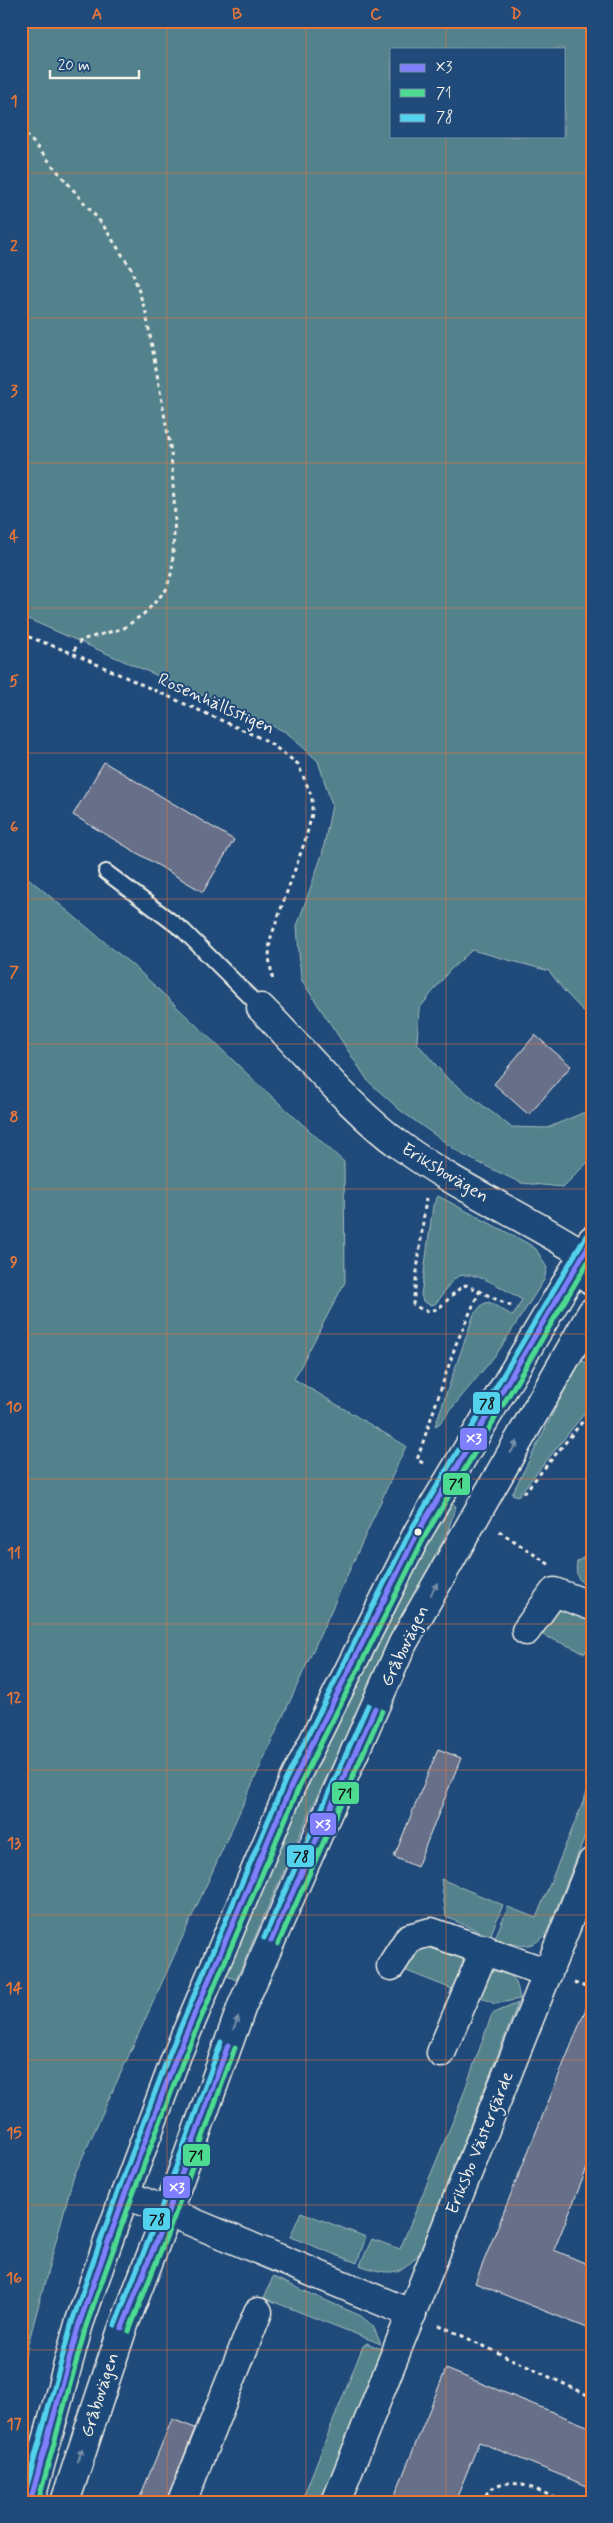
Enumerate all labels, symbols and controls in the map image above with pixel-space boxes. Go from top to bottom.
text: A [92,4,102,25]
text: B [232,4,242,25]
text: C [370,4,382,25]
text: D [510,4,522,25]
scale bar [50,48,139,80]
legend [390,48,566,138]
text: 20 m [58,56,90,76]
text: X3 [436,58,452,78]
text: 71 [436,84,452,104]
text: 1 [10,91,18,112]
text: 78 [436,108,453,128]
text: 2 [10,236,18,257]
text: 3 [10,381,18,402]
text: 4 [9,526,19,547]
street label: Rosenhällsstigen [154,668,278,740]
text: 5 [9,671,19,692]
text: 6 [10,817,18,838]
text: 7 [9,962,19,983]
text: 8 [9,1107,19,1128]
street label: Eriksbovägen [397,1137,493,1209]
text: 9 [10,1252,18,1273]
line badge: 78 [472,1391,501,1415]
text: 78 [479,1395,495,1413]
text: 10 [6,1397,22,1418]
line badge: X3 [459,1427,488,1451]
text: X3 [466,1430,482,1448]
one-way arrow [510,1440,518,1455]
line badge: 71 [442,1472,471,1496]
text: 71 [449,1475,463,1493]
unlabelled marker [413,1527,423,1537]
text: 11 [7,1543,21,1564]
one-way arrow [430,1581,438,1596]
street label: Gråbovägen [375,1601,435,1691]
text: 12 [6,1688,22,1709]
line badge: 71 [331,1781,360,1805]
text: 71 [338,1785,352,1803]
line badge: X3 [309,1812,337,1836]
text: X3 [315,1816,331,1834]
text: 13 [7,1833,21,1854]
line badge: 78 [286,1844,315,1868]
text: 78 [293,1848,309,1866]
text: 14 [6,1978,23,1999]
one-way arrow [233,2015,240,2030]
street label: Eriksbo Västergärde [440,2068,522,2219]
text: 15 [6,2123,22,2144]
line badge: 71 [182,2143,211,2167]
text: 71 [189,2147,203,2165]
line badge: X3 [162,2175,191,2199]
text: X3 [169,2179,185,2197]
line badge: 78 [142,2207,171,2231]
text: 78 [149,2211,165,2229]
text: 16 [6,2268,22,2289]
street label: Gråbovägen [75,2350,125,2440]
text: 17 [6,2414,22,2435]
one-way arrow [77,2448,85,2463]

